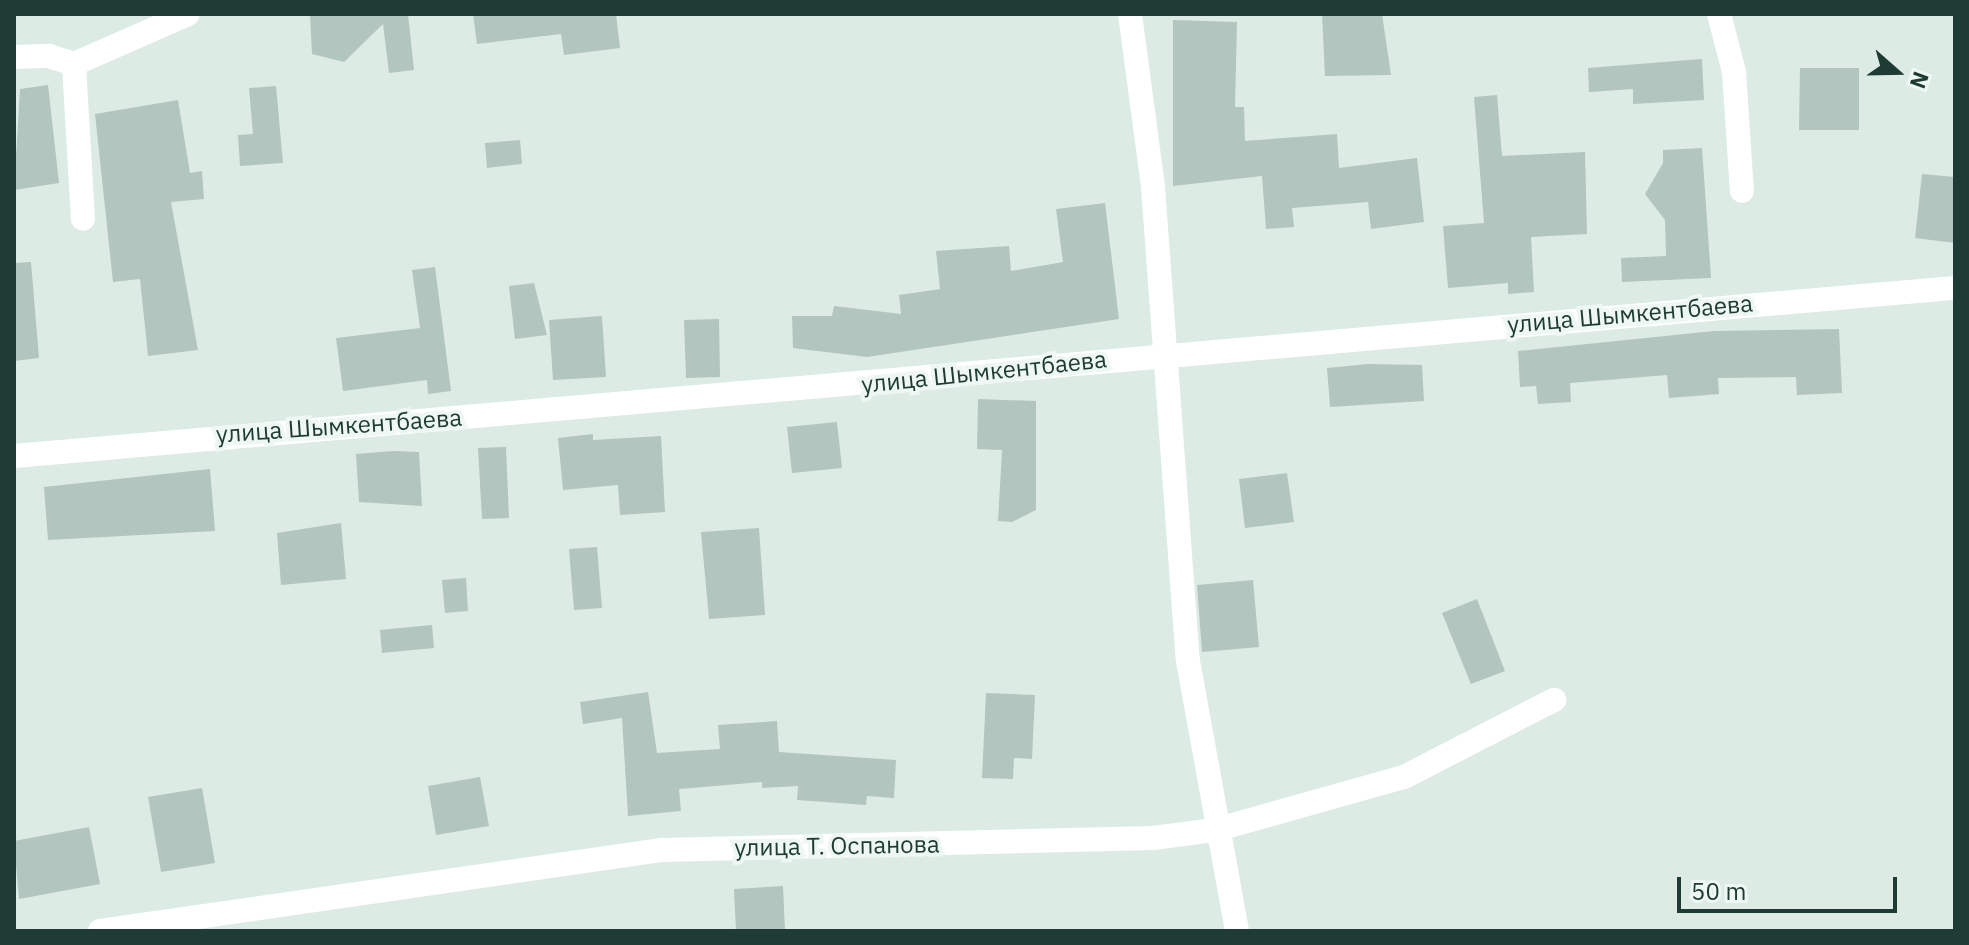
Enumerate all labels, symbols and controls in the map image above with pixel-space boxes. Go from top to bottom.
north arrow [1857,32,1937,112]
text: N [1904,68,1936,93]
street label: улица Шымкентбаева [1506,289,1754,339]
street label: улица Шымкентбаева [860,345,1108,399]
street label: улица Шымкентбаева [215,403,463,449]
street label: улица Т. Оспанова [734,830,940,862]
scale bar [1681,861,1901,911]
text: 50 m [1691,875,1746,907]

